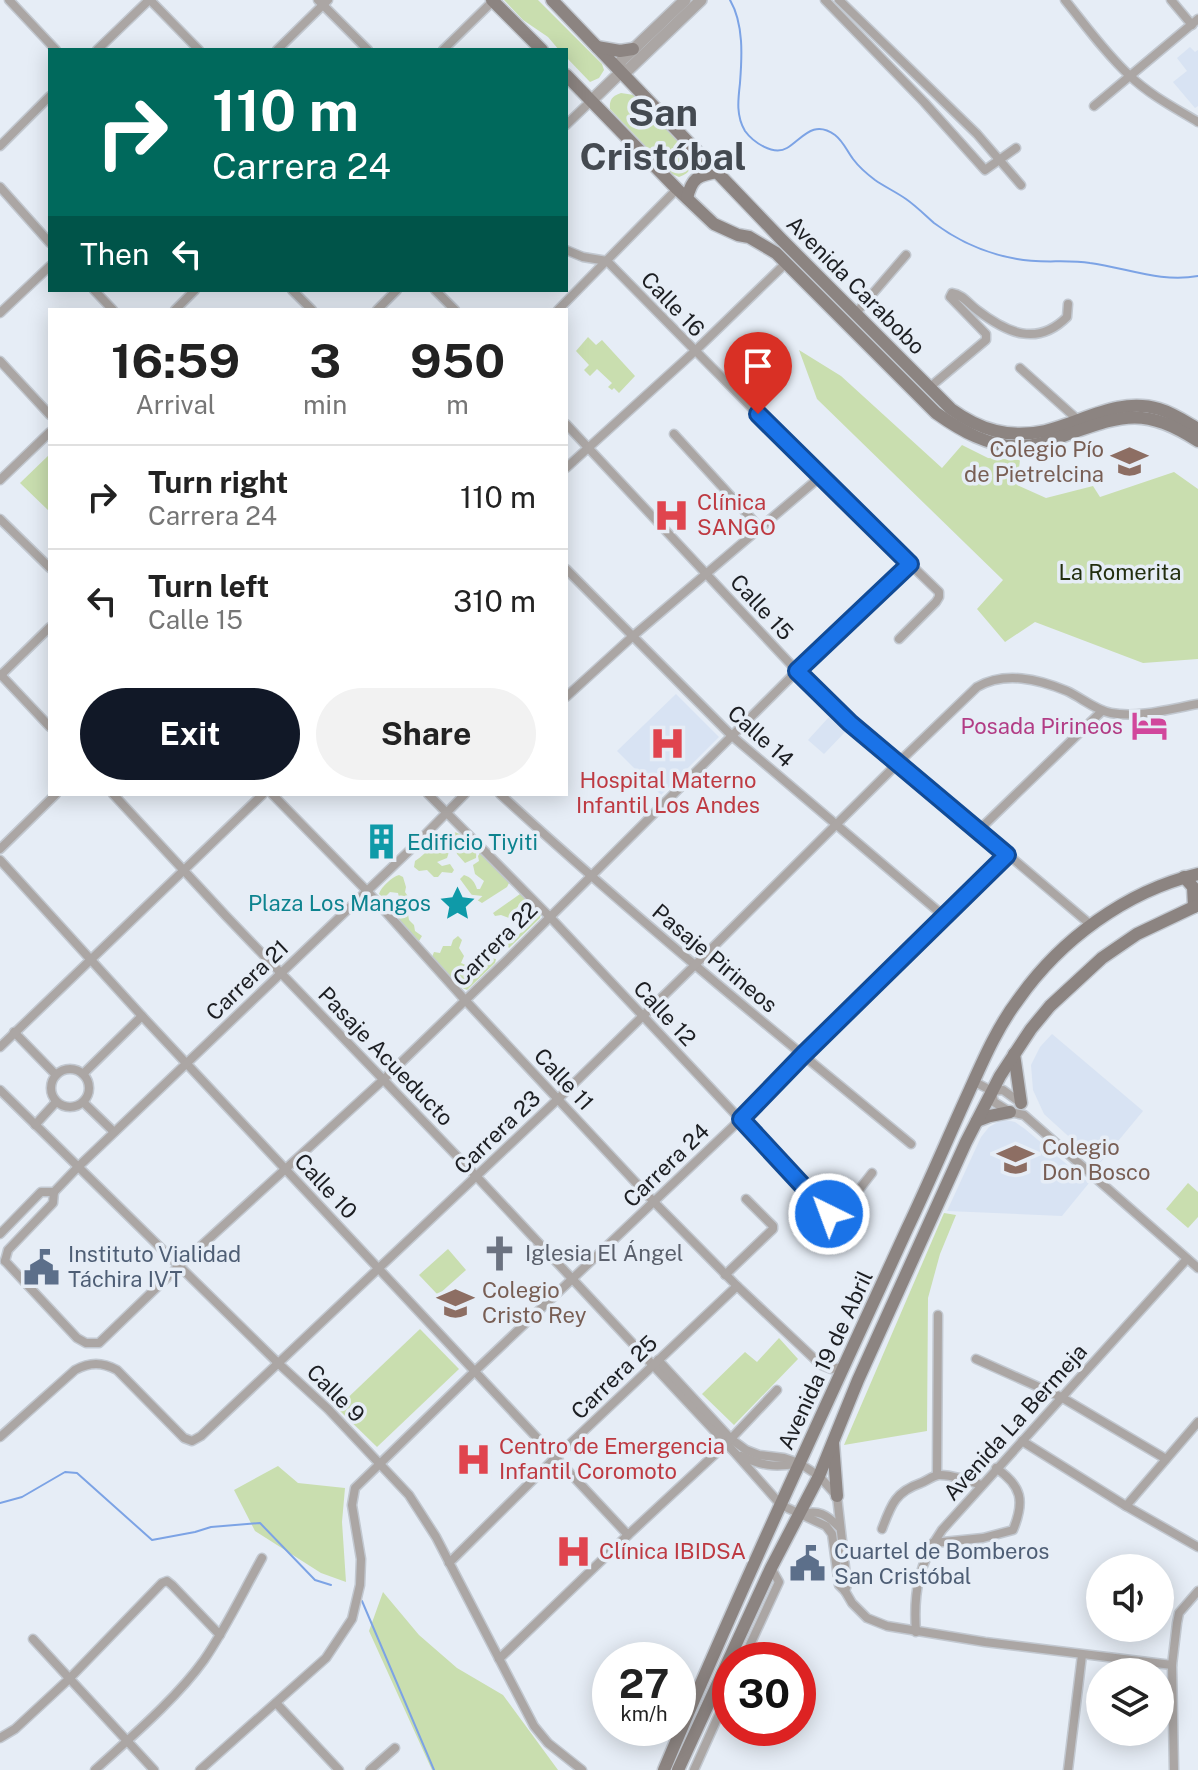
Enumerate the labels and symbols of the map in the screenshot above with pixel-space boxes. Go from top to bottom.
district label: San Cristóbal [579,90,747,179]
street label: Avenida Carabobo [781,210,931,360]
street label: Calle 16 [636,266,710,342]
pin [724,332,792,414]
place label: Colegio Pío de Pietrelcina [964,436,1104,487]
school or university icon: Colegio Pío de Pietrelcina [1111,443,1149,481]
place label: Clínica SANGO [697,489,776,540]
hospital icon: Clínica SANGO [652,496,690,534]
park label: La Romerita [1058,559,1182,585]
street label: Calle 15 [725,569,799,645]
street label: Calle 14 [723,700,800,773]
hotel icon: Posada Pirineos [1130,707,1168,745]
place label: Posada Pirineos [960,713,1123,739]
hospital icon: Hospital Materno Infantil Los Andes [649,725,687,763]
place label: Hospital Materno Infantil Los Andes [576,767,760,818]
building icon: Edificio Tiyiti [362,823,400,861]
place label: Edificio Tiyiti [407,829,538,855]
place icon: Plaza Los Mangos [438,884,476,922]
place label: Plaza Los Mangos [248,890,431,916]
street label: Carrera 22 [447,896,543,992]
street label: Pasaje Pirineos [647,898,783,1018]
street label: Carrera 21 [200,934,294,1026]
street label: Calle 12 [628,975,702,1051]
street label: Pasaje Acueducto [313,981,459,1131]
street label: Calle 11 [529,1043,599,1115]
street label: Carrera 23 [449,1085,545,1179]
street label: Carrera 24 [618,1118,714,1212]
place label: Colegio Don Bosco [1042,1134,1150,1185]
school or university icon: Colegio Don Bosco [997,1141,1035,1179]
street label: Calle 10 [289,1148,363,1224]
position arrow [787,1172,871,1256]
church icon: Iglesia El Ángel [480,1234,518,1272]
place label: Iglesia El Ángel [525,1240,684,1266]
place label: Instituto Vialidad Táchira IVT [68,1241,241,1292]
public building icon: Instituto Vialidad Táchira IVT [23,1248,61,1286]
street label: Avenida 19 de Abril [772,1266,878,1454]
place label: Colegio Cristo Rey [482,1277,587,1328]
school or university icon: Colegio Cristo Rey [437,1284,475,1322]
street label: Carrera 25 [566,1330,662,1424]
street label: Avenida La Bermeja [938,1338,1092,1506]
street label: Calle 9 [302,1359,370,1427]
place label: Centro de Emergencia Infantil Coromoto [499,1433,725,1484]
hospital icon: Centro de Emergencia Infantil Coromoto [454,1440,492,1478]
hospital icon: Clínica IBIDSA [554,1532,592,1570]
place label: Clínica IBIDSA [599,1538,746,1564]
place label: Cuartel de Bomberos San Cristóbal [834,1538,1049,1589]
public building icon: Cuartel de Bomberos San Cristóbal [789,1545,827,1583]
speed limit sign: 30 [712,1642,816,1746]

